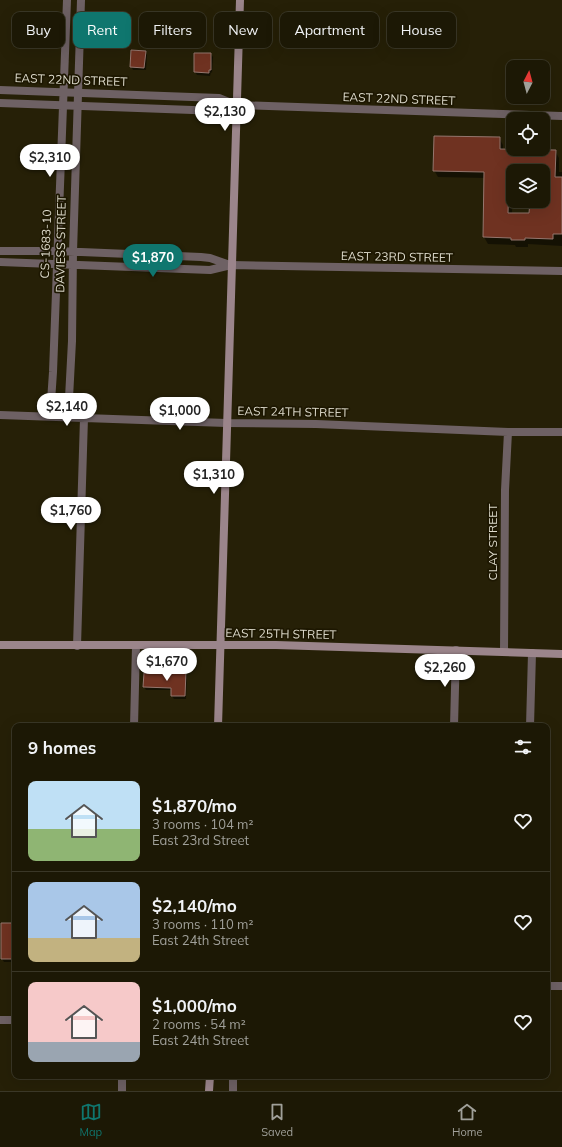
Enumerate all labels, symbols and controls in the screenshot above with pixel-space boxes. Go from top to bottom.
chip: Buy [12,12,65,48]
chip: Rent [73,12,131,48]
chip: Filters [139,12,206,48]
chip: New [214,12,272,48]
chip: Apartment [280,12,379,48]
chip: House [387,12,456,48]
north arrow [506,60,550,104]
map controls [506,60,550,208]
street label: EAST 22ND STREET [14,70,128,89]
street label: EAST 22ND STREET [342,89,456,108]
pin: $2,130 [192,98,258,132]
text: $2,130 [204,103,246,119]
button: locate [506,112,550,156]
pin: $2,310 [17,144,83,178]
text: $2,310 [29,149,71,165]
button: layers [506,164,550,208]
street label: DAVIESS STREET [52,194,69,293]
street label: CS-1683-10 [37,209,54,279]
pin: $1,870 [120,244,186,278]
street label: EAST 23RD STREET [341,248,454,265]
text: $1,870 [132,249,174,265]
pin: $2,140 [34,393,100,427]
pin: $1,000 [147,397,213,431]
text: $2,140 [46,398,88,414]
text: $1,000 [159,402,201,418]
street label: EAST 24TH STREET [237,403,350,420]
pin: $1,310 [181,461,247,495]
text: $1,310 [193,466,235,482]
pin: $1,760 [38,497,104,531]
text: $1,760 [50,502,92,518]
street label: CLAY STREET [485,503,500,581]
street label: EAST 25TH STREET [225,625,338,642]
pin: $1,670 [134,648,200,682]
text: $1,670 [146,653,188,669]
pin: $2,260 [412,654,478,688]
text: $2,260 [424,659,466,675]
icon: filters [512,736,534,758]
text: 9 homes [28,737,96,758]
text: $1,870/mo [152,795,237,816]
icon: home [60,797,108,845]
icon: heart [512,810,534,832]
text: 3 rooms · 104 m² [152,816,253,832]
text: East 23rd Street [152,832,249,848]
text: $2,140/mo [152,895,237,916]
icon: home [60,898,108,946]
icon: heart [512,911,534,933]
text: 3 rooms · 110 m² [152,916,253,932]
text: East 24th Street [152,932,249,948]
text: $1,000/mo [152,995,237,1016]
icon: home [60,998,108,1046]
icon: heart [512,1011,534,1033]
text: 2 rooms · 54 m² [152,1016,246,1032]
text: East 24th Street [152,1032,249,1048]
tab: Map [80,1101,102,1139]
tab: Saved [261,1101,293,1139]
tab: Home [452,1101,482,1139]

